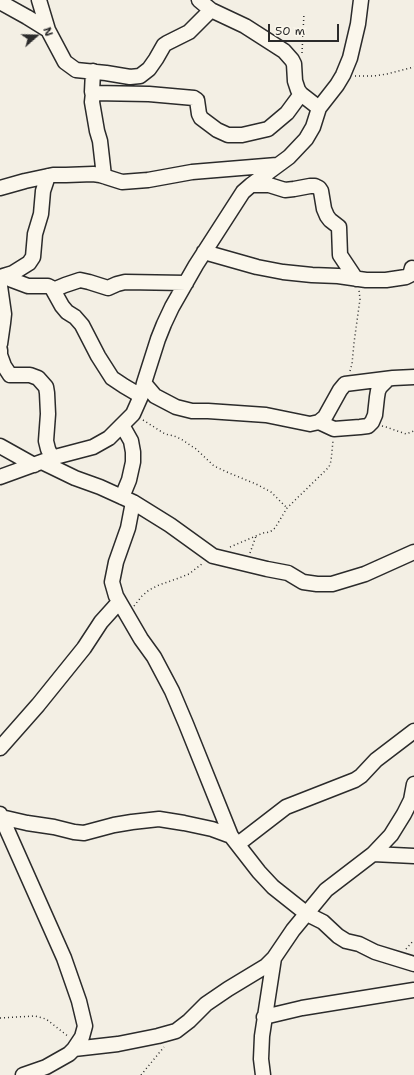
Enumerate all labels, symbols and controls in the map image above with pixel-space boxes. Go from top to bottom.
north arrow [16,16,56,56]
scale bar [270,16,341,42]
text: 50 m [275,23,305,39]
text: N [39,25,56,38]

